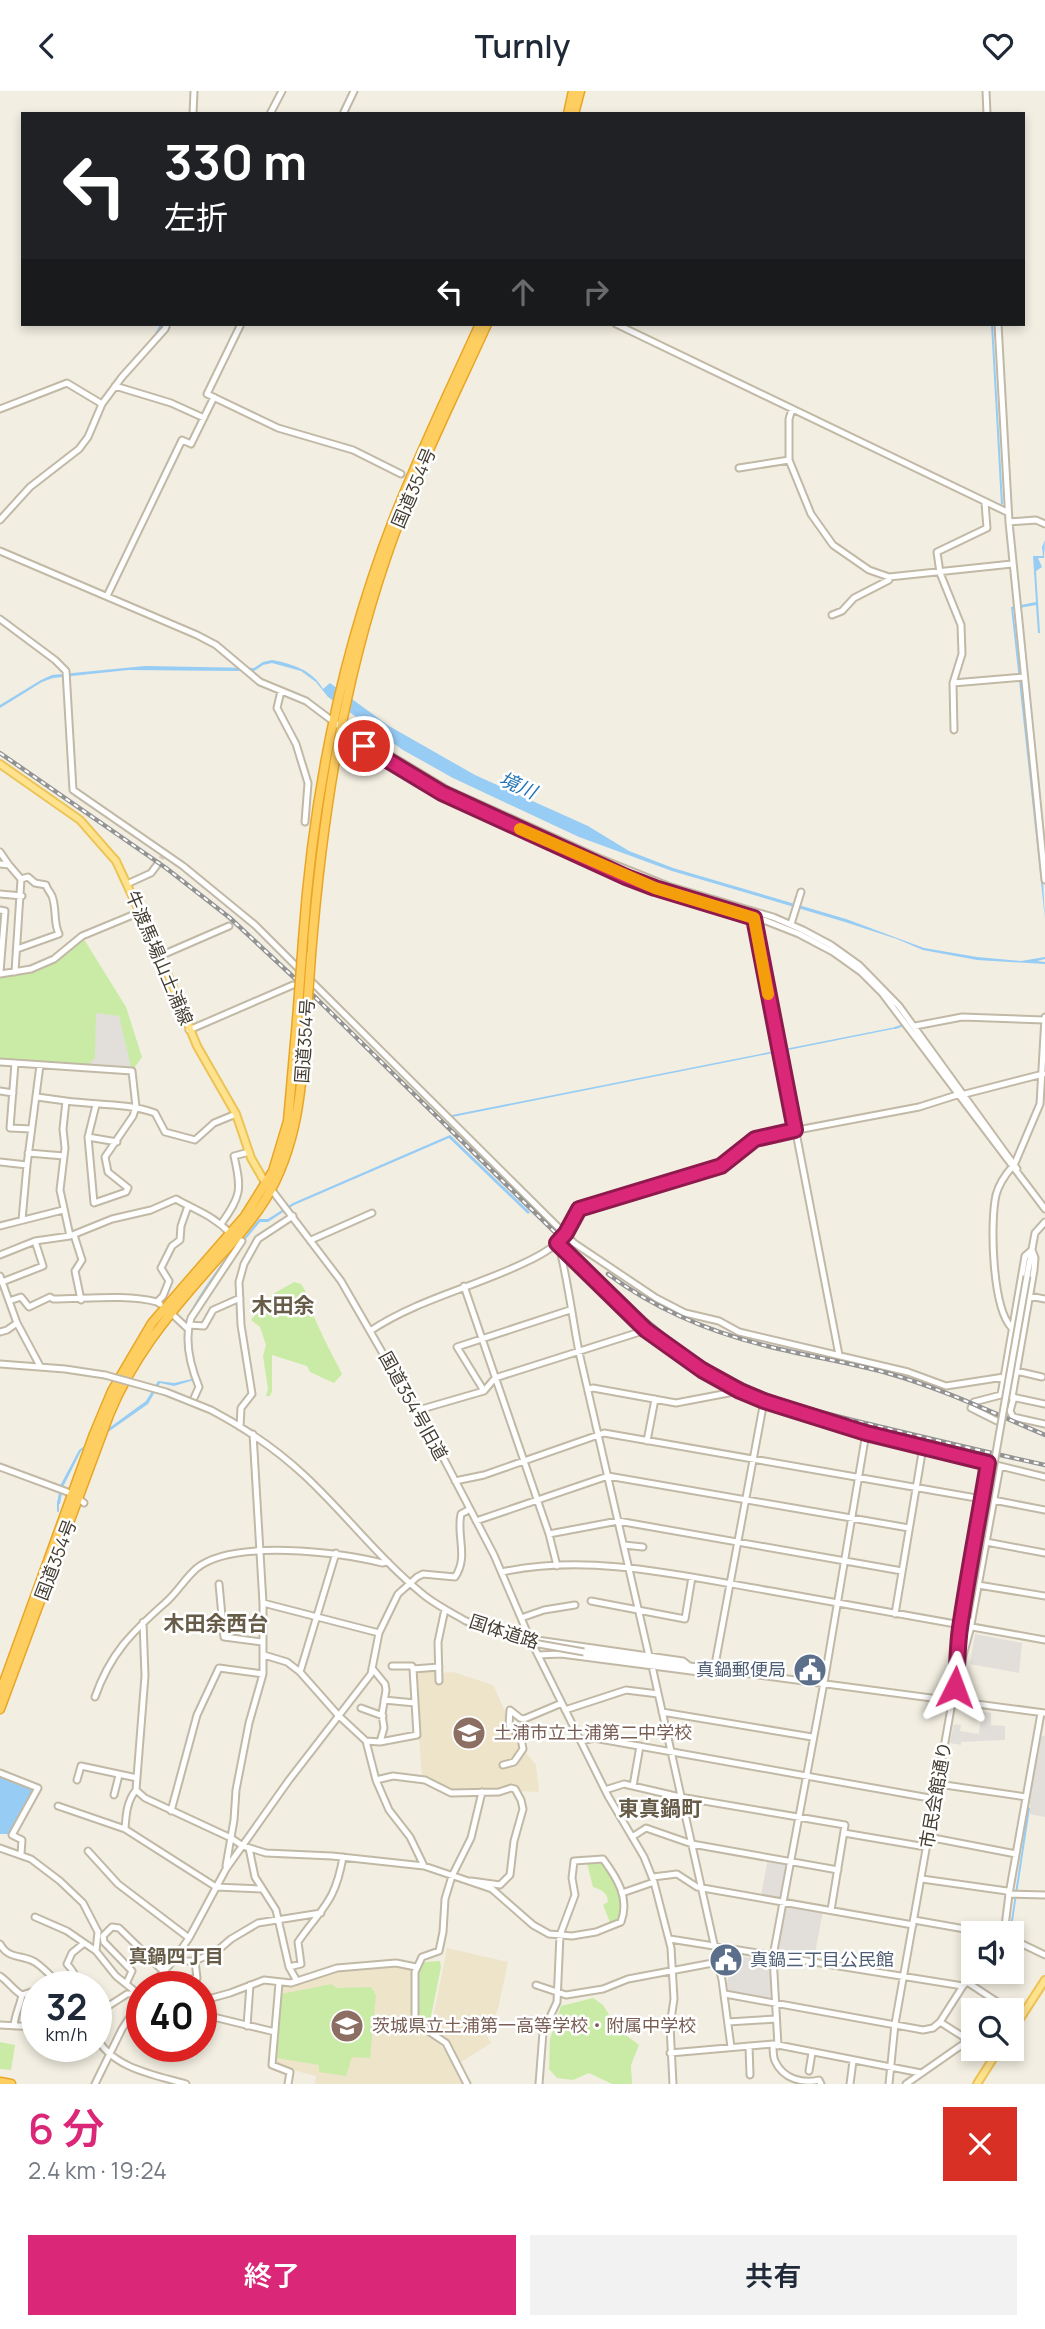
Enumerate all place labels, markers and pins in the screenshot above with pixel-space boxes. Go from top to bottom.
pin [334,716,394,776]
public building icon: 真鍋郵便局 [791,1651,829,1689]
place label: 真鍋郵便局 [696,1657,786,1681]
school or university icon: 土浦市立土浦第二中学校 [450,1714,488,1752]
place label: 土浦市立土浦第二中学校 [494,1720,692,1744]
public building icon: 真鍋三丁目公民館 [707,1941,745,1979]
place label: 真鍋三丁目公民館 [750,1947,894,1971]
school or university icon: 茨城県立土浦第一高等学校・附属中学校 [328,2007,366,2045]
place label: 茨城県立土浦第一高等学校・附属中学校 [372,2013,696,2037]

